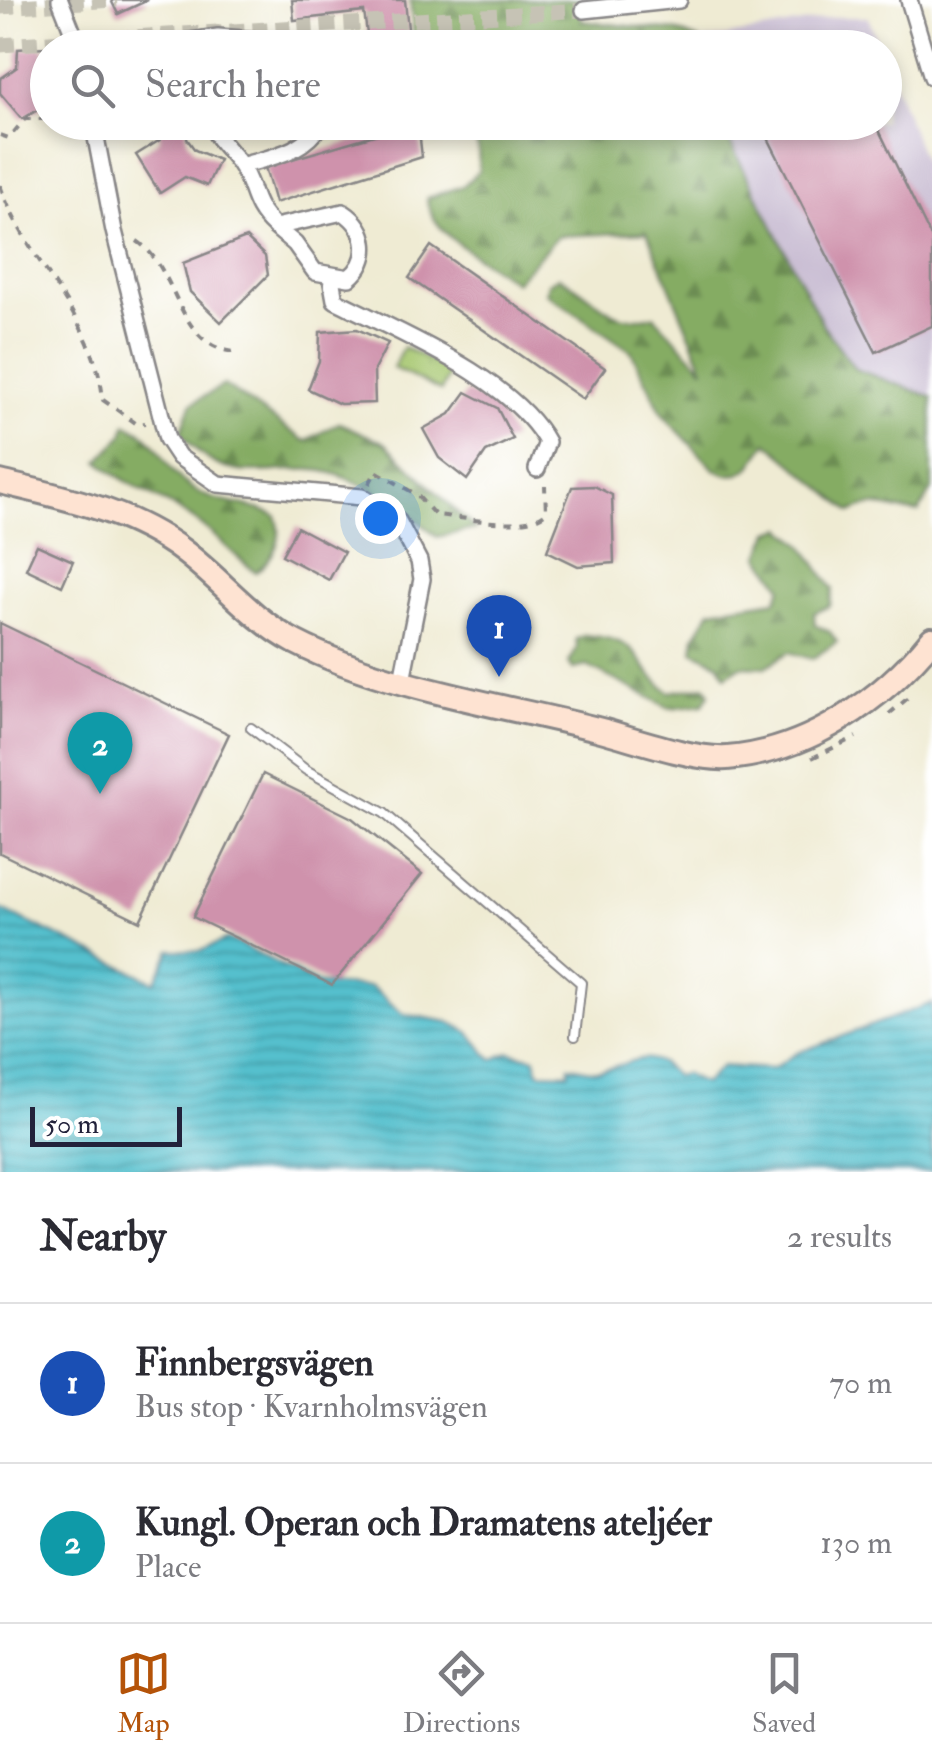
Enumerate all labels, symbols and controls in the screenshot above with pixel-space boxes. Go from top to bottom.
search box [30,30,902,140]
icon: search [65,58,120,113]
text: Search here [145,61,321,109]
your location [355,493,406,544]
pin: 1 [466,594,532,677]
pin: 2 [68,712,132,794]
scale bar [30,1102,182,1146]
text: 50 m [45,1107,99,1142]
text: Nearby [40,1211,166,1263]
text: 2 results [787,1217,892,1257]
text: Finnbergsvägen [135,1339,374,1387]
text: 1 [67,1363,78,1403]
text: 70 m [829,1363,892,1403]
text: Bus stop · Kvarnholmsvägen [135,1387,488,1427]
text: Kungl. Operan och Dramatens ateljéer [135,1499,712,1547]
text: 2 [64,1523,81,1563]
text: 130 m [820,1523,892,1563]
text: Place [135,1547,201,1587]
tab: Map [116,1646,171,1741]
tab: Directions [403,1646,520,1741]
tab: Saved [752,1646,816,1741]

